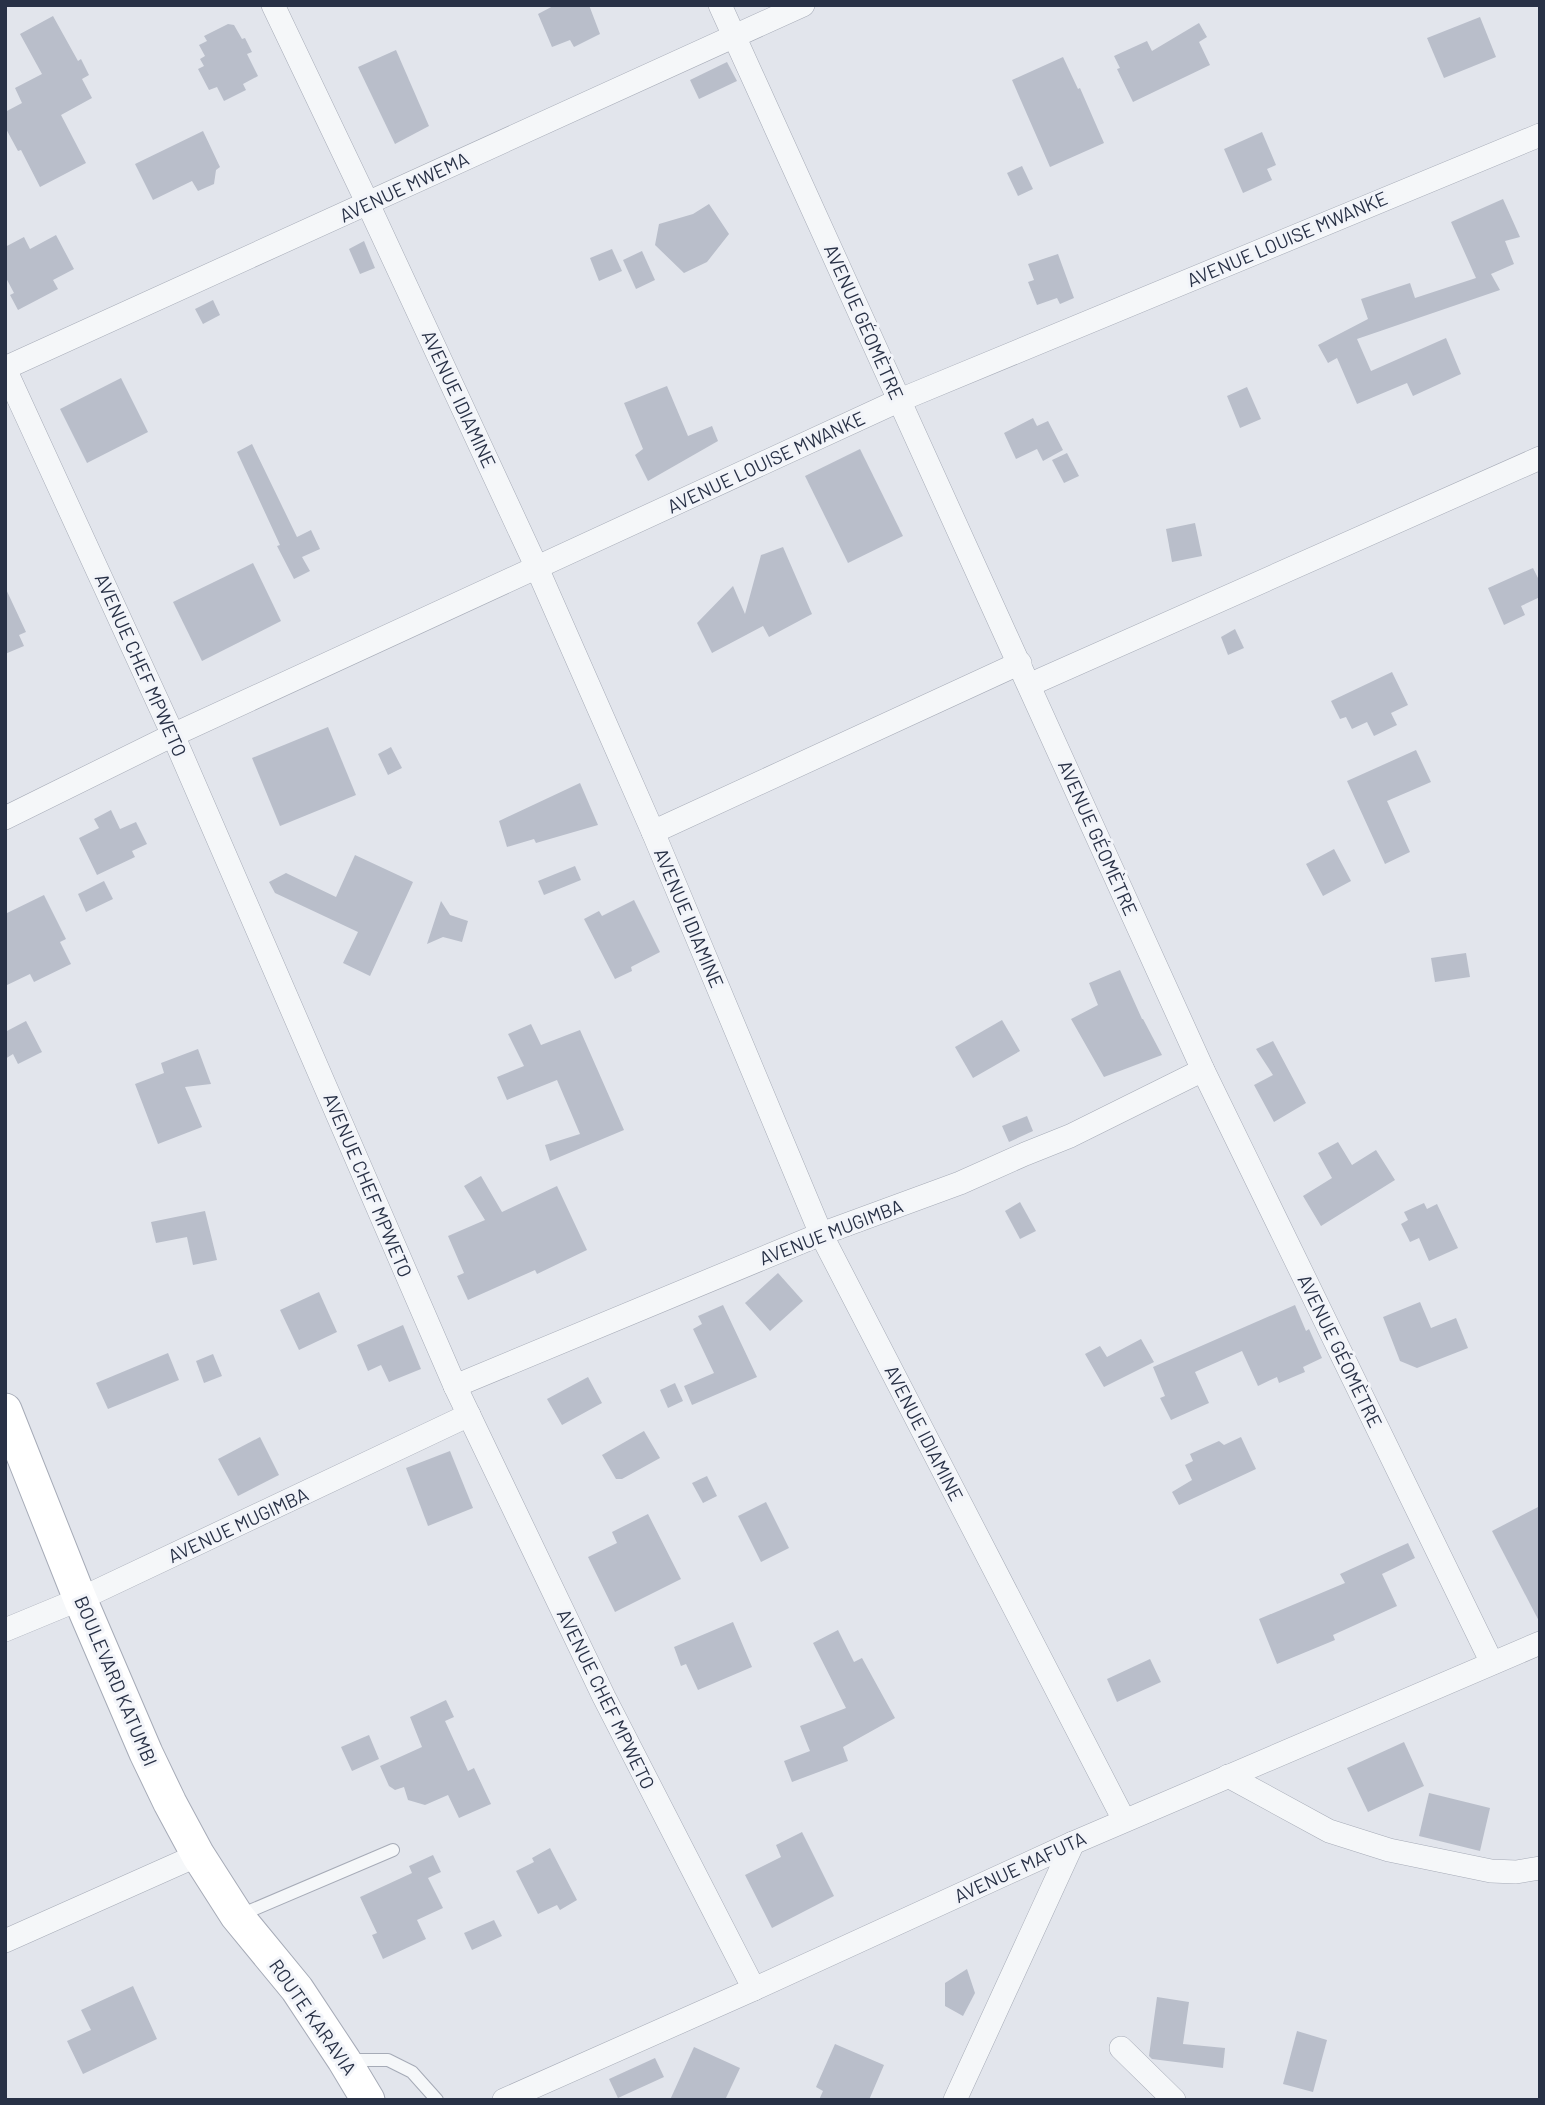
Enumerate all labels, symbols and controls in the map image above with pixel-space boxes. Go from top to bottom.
street label: AVENUE MWEMA [335,147,472,227]
street label: AVENUE LOUISE MWANKE [1183,186,1391,291]
street label: AVENUE GÉOMÈTRE [820,241,909,403]
street label: AVENUE IDIAMINE [418,326,501,471]
street label: AVENUE LOUISE MWANKE [663,406,868,518]
street label: AVENUE CHEF MPWETO [91,570,192,760]
street label: AVENUE GÉOMÈTRE [1054,757,1143,919]
street label: AVENUE IDIAMINE [650,845,729,991]
street label: AVENUE CHEF MPWETO [319,1089,418,1280]
street label: AVENUE MUGIMBA [756,1194,906,1270]
street label: AVENUE GÉOMÈTRE [1293,1270,1387,1431]
street label: AVENUE IDIAMINE [880,1361,969,1504]
street label: AVENUE MUGIMBA [164,1482,312,1567]
street label: BOULEVARD KATUMBI [70,1592,163,1769]
street label: AVENUE CHEF MPWETO [553,1605,660,1793]
street label: AVENUE MAFUTA [950,1826,1089,1907]
street label: ROUTE KARAVIA [265,1954,362,2079]

